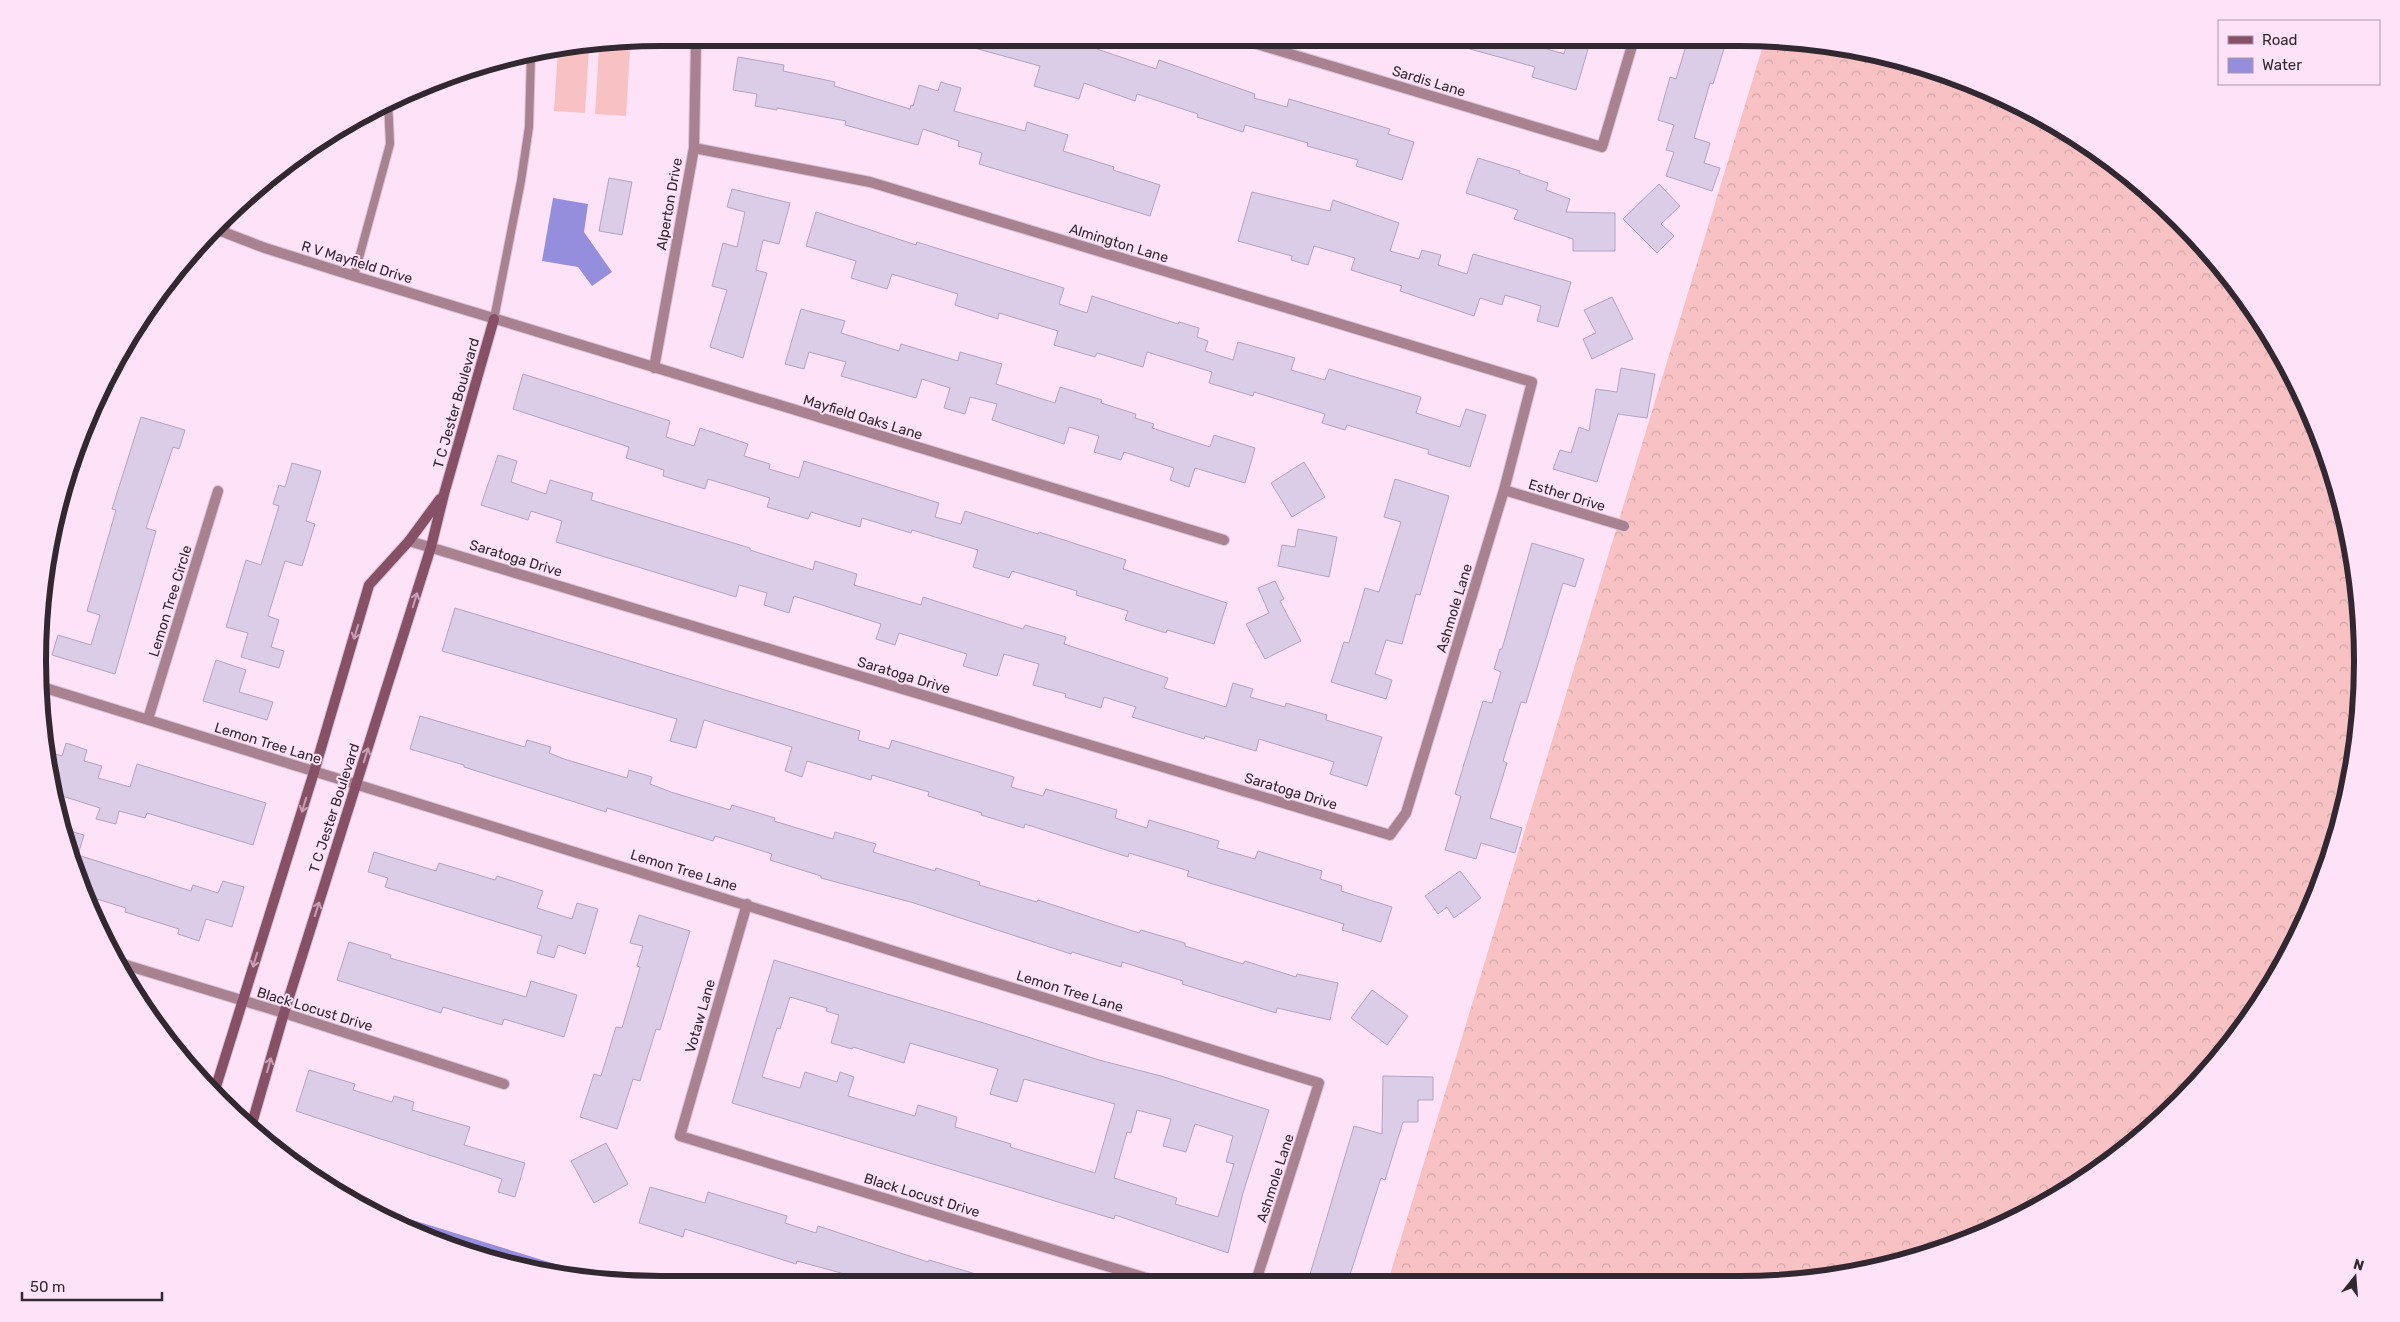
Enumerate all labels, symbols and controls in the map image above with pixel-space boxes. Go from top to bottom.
legend [2218,20,2380,85]
text: Road [2262,31,2298,49]
text: Water [2262,56,2302,74]
street label: Sardis Lane [1390,62,1468,101]
street label: Alperton Drive [653,156,686,252]
street label: Almington Lane [1067,220,1171,267]
street label: R V Mayfield Drive [299,238,415,287]
street label: T C Jester Boulevard [430,336,483,470]
street label: Mayfield Oaks Lane [801,391,925,444]
street label: Esther Drive [1526,476,1608,515]
street label: Saratoga Drive [467,536,564,581]
street label: Lemon Tree Circle [145,543,196,659]
street label: Ashmole Lane [1433,561,1476,655]
one-way arrow [410,592,420,608]
one-way arrow [350,624,360,640]
street label: Saratoga Drive [855,653,952,698]
street label: Lemon Tree Lane [212,719,323,768]
street label: T C Jester Boulevard [306,741,363,875]
one-way arrow [362,747,371,763]
street label: Saratoga Drive [1242,769,1339,814]
one-way arrow [298,796,308,812]
street label: Lemon Tree Lane [628,846,739,895]
one-way arrow [312,902,322,918]
one-way arrow [250,951,260,967]
street label: Lemon Tree Lane [1014,967,1125,1016]
street label: Votaw Lane [682,977,719,1055]
street label: Black Locust Drive [255,984,375,1035]
one-way arrow [264,1057,274,1073]
street label: Ashmole Lane [1253,1132,1298,1225]
street label: Black Locust Drive [862,1170,982,1221]
north arrow [2330,1252,2380,1302]
text: N [2351,1255,2366,1275]
scale bar [22,1270,162,1302]
text: 50 m [30,1278,65,1296]

